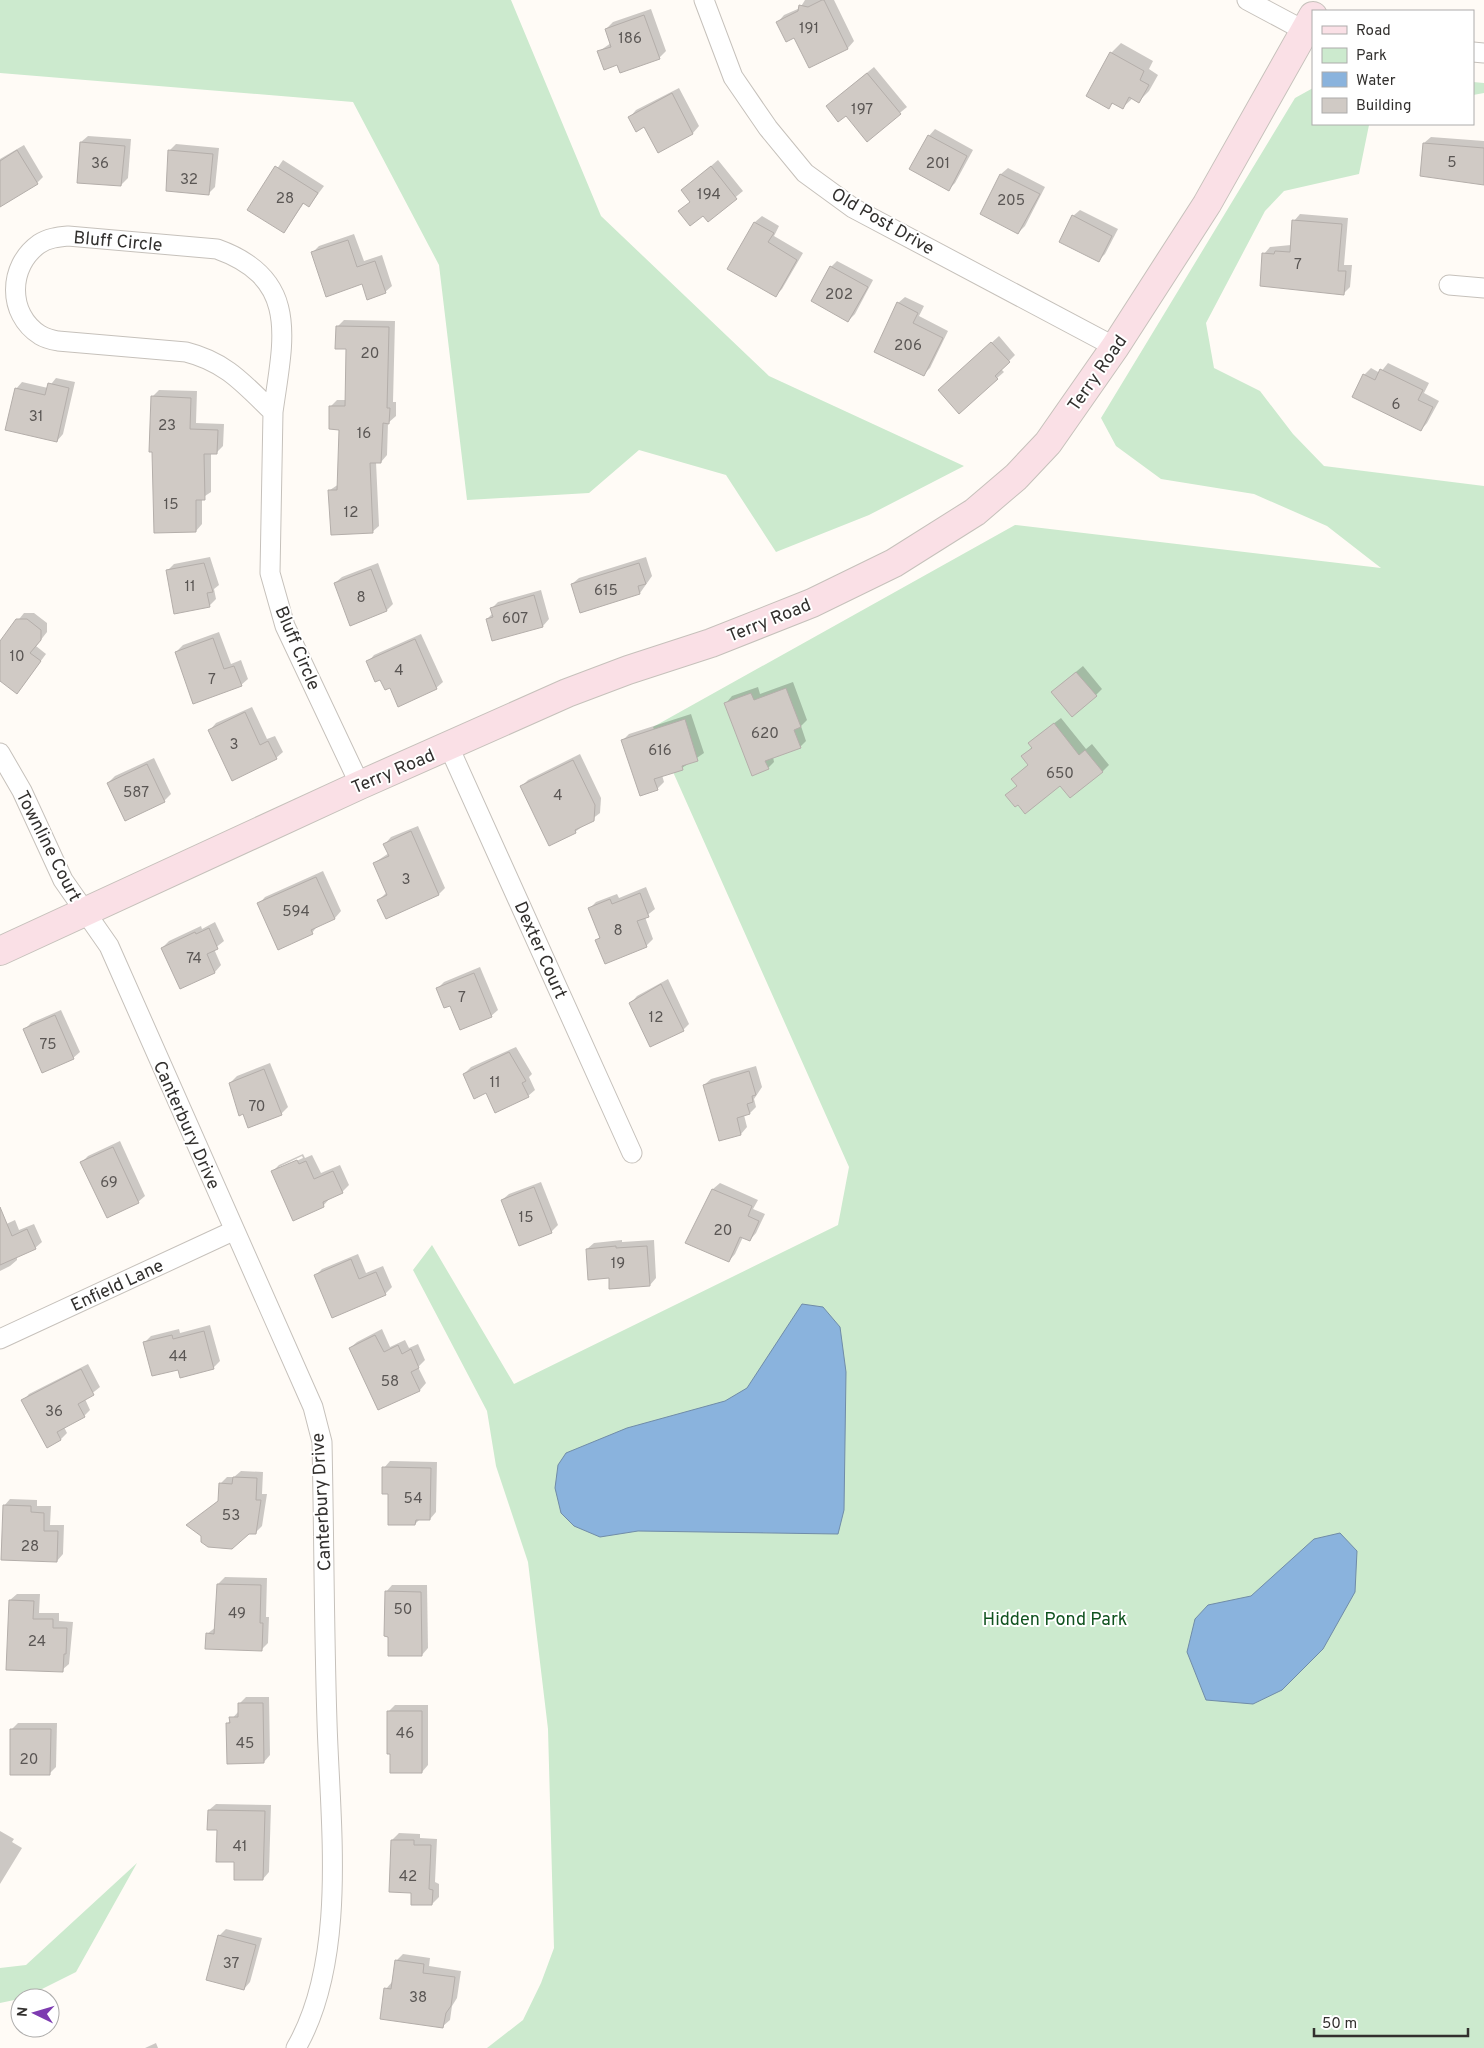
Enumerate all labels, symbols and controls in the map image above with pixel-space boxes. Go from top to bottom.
legend [1312,10,1474,125]
house number: 191 [799,20,819,39]
text: Road [1356,22,1391,41]
house number: 186 [618,30,642,49]
text: Park [1356,47,1387,66]
text: Water [1356,72,1396,91]
text: Building [1356,97,1411,116]
house number: 197 [851,101,873,120]
house number: 5 [1447,154,1457,173]
house number: 36 [91,155,109,174]
house number: 201 [926,155,950,174]
house number: 32 [180,171,198,190]
street label: Old Post Drive [827,183,938,261]
house number: 194 [697,186,721,205]
house number: 28 [276,190,294,209]
house number: 205 [997,192,1025,211]
street label: Bluff Circle [72,227,163,258]
house number: 7 [1294,256,1302,275]
house number: 202 [825,286,853,305]
street label: Terry Road [1063,331,1133,417]
house number: 206 [894,337,922,356]
house number: 20 [361,345,379,364]
house number: 6 [1392,396,1401,415]
house number: 31 [29,408,43,427]
house number: 23 [158,417,176,436]
house number: 16 [357,425,371,444]
house number: 15 [164,496,178,515]
house number: 12 [344,504,358,523]
house number: 11 [184,578,196,597]
house number: 615 [594,582,618,601]
house number: 8 [356,589,366,608]
street label: Terry Road [724,594,815,649]
street label: Bluff Circle [269,603,325,694]
house number: 607 [502,610,528,629]
house number: 10 [9,648,25,667]
house number: 4 [394,662,404,681]
house number: 7 [208,671,216,690]
house number: 620 [751,725,779,744]
house number: 3 [229,736,239,755]
house number: 616 [648,742,672,761]
street label: Terry Road [348,745,439,800]
house number: 650 [1046,765,1074,784]
house number: 587 [123,784,149,803]
street label: Townline Court [10,787,85,906]
house number: 4 [553,787,563,806]
house number: 3 [401,871,411,890]
street label: Dexter Court [508,898,571,1003]
house number: 594 [282,903,310,922]
house number: 8 [613,922,623,941]
house number: 74 [186,950,202,969]
house number: 7 [458,989,466,1008]
house number: 12 [649,1009,663,1028]
house number: 75 [39,1036,57,1055]
street label: Canterbury Drive [147,1058,224,1194]
house number: 11 [489,1074,501,1093]
house number: 70 [248,1098,266,1117]
house number: 69 [100,1174,118,1193]
house number: 15 [519,1209,533,1228]
house number: 20 [714,1222,732,1241]
street label: Enfield Lane [67,1255,168,1318]
house number: 19 [611,1255,625,1274]
house number: 44 [169,1348,187,1367]
house number: 58 [381,1373,399,1392]
house number: 36 [45,1403,63,1422]
street label: Canterbury Drive [307,1432,338,1572]
house number: 54 [404,1490,422,1509]
house number: 53 [222,1507,240,1526]
house number: 28 [21,1538,39,1557]
house number: 50 [394,1601,412,1620]
house number: 49 [228,1605,246,1624]
park label: Hidden Pond Park [983,1609,1127,1632]
house number: 24 [28,1633,46,1652]
house number: 46 [396,1725,414,1744]
house number: 45 [236,1735,254,1754]
house number: 20 [20,1751,38,1770]
house number: 41 [233,1838,247,1857]
house number: 42 [399,1868,417,1887]
house number: 37 [223,1955,240,1974]
north arrow [10,1988,60,2038]
house number: 38 [409,1989,427,2008]
text: N [15,2006,32,2018]
scale bar [1314,2006,1468,2038]
text: 50 m [1322,2015,1357,2034]

